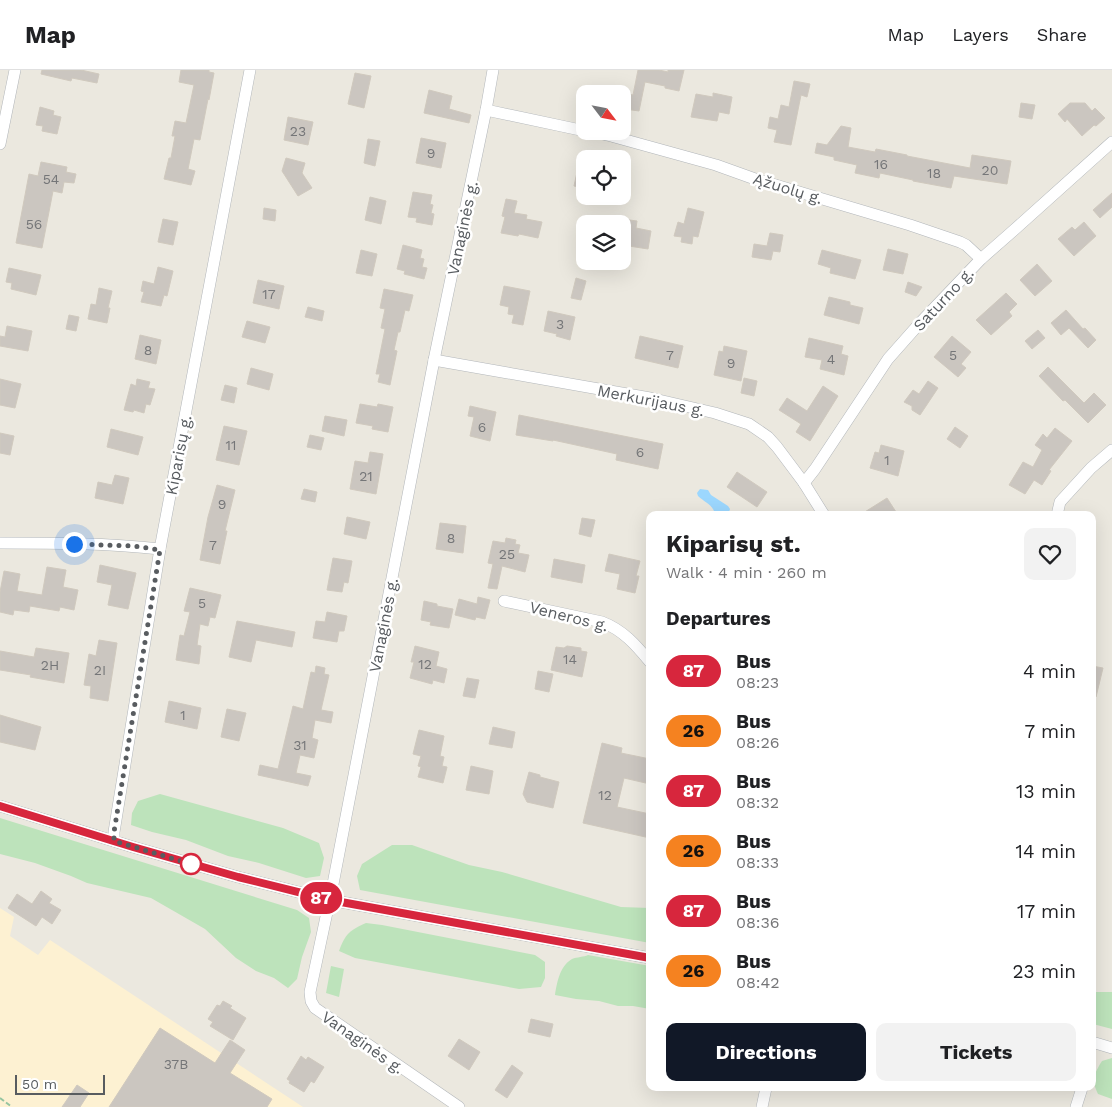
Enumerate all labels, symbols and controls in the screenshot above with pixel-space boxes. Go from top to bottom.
text: Map [25,21,76,49]
text: Map [887,24,924,45]
text: Layers [952,24,1009,45]
text: Share [1037,24,1087,45]
north arrow [576,85,631,140]
map controls [576,85,631,270]
house number: 23 [290,123,306,139]
house number: 9 [427,145,435,161]
button: locate [576,150,631,205]
house number: 16 [874,156,888,172]
house number: 20 [982,162,998,178]
house number: 18 [927,165,941,181]
street label: Ąžuolų g. [751,169,825,208]
house number: 54 [43,171,59,187]
street label: Vanaginės g. [443,179,482,277]
button: layers [576,215,631,270]
house number: 56 [26,216,42,232]
street label: Saturno g. [909,264,977,335]
house number: 17 [262,286,276,302]
house number: 3 [556,316,564,332]
house number: 8 [144,342,152,358]
house number: 7 [666,347,674,363]
house number: 5 [949,347,957,363]
house number: 4 [827,351,835,367]
house number: 9 [727,355,735,371]
street label: Merkurijaus g. [596,381,706,420]
street label: Kiparisų g. [161,413,196,497]
house number: 6 [478,419,486,435]
house number: 11 [226,437,236,453]
house number: 6 [636,444,644,460]
house number: 1 [884,452,890,468]
house number: 21 [359,468,373,484]
house number: 9 [218,496,226,512]
button: heart [1024,528,1076,580]
house number: 8 [447,530,455,546]
text: Kiparisų st. [666,530,801,558]
your location [62,532,87,557]
house number: 7 [209,537,217,553]
house number: 25 [499,546,515,562]
text: Walk · 4 min · 260 m [666,563,827,582]
street label: Vanaginės g. [365,576,402,674]
house number: 5 [198,595,206,611]
street label: Veneros g. [528,598,610,635]
text: Departures [666,607,771,630]
text: Bus [736,650,771,673]
house number: 14 [563,651,577,667]
house number: 12 [418,656,432,672]
house number: 2H [41,657,59,673]
text: 87 [683,660,704,681]
text: 4 min [1023,660,1076,683]
house number: 2I [94,662,106,678]
text: 08:23 [736,673,779,692]
house number: 1 [180,707,186,723]
text: Bus [736,710,771,733]
text: 26 [683,720,704,741]
text: 7 min [1025,720,1076,743]
text: 08:26 [736,733,780,752]
house number: 31 [293,737,307,753]
text: Bus [736,770,771,793]
text: 87 [683,780,704,801]
text: 13 min [1016,780,1076,803]
house number: 12 [598,787,612,803]
text: 08:32 [736,793,779,812]
text: Bus [736,830,771,853]
text: 26 [683,840,704,861]
text: 14 min [1016,840,1076,863]
unlabelled marker [180,853,202,875]
text: 08:33 [736,853,779,872]
line badge: 87 [298,882,344,914]
text: 87 [310,887,332,908]
text: Bus [736,890,771,913]
text: 87 [683,900,704,921]
text: 17 min [1017,900,1076,923]
text: 08:36 [736,913,780,932]
text: Bus [736,950,771,973]
text: 26 [683,960,704,981]
text: 23 min [1012,960,1076,983]
text: 08:42 [736,973,780,992]
street label: Vanaginės g. [318,1007,407,1078]
button: Directions [666,1023,866,1081]
button: Tickets [876,1023,1076,1081]
house number: 37B [164,1056,188,1072]
scale bar [15,1072,105,1095]
text: 50 m [22,1076,57,1092]

